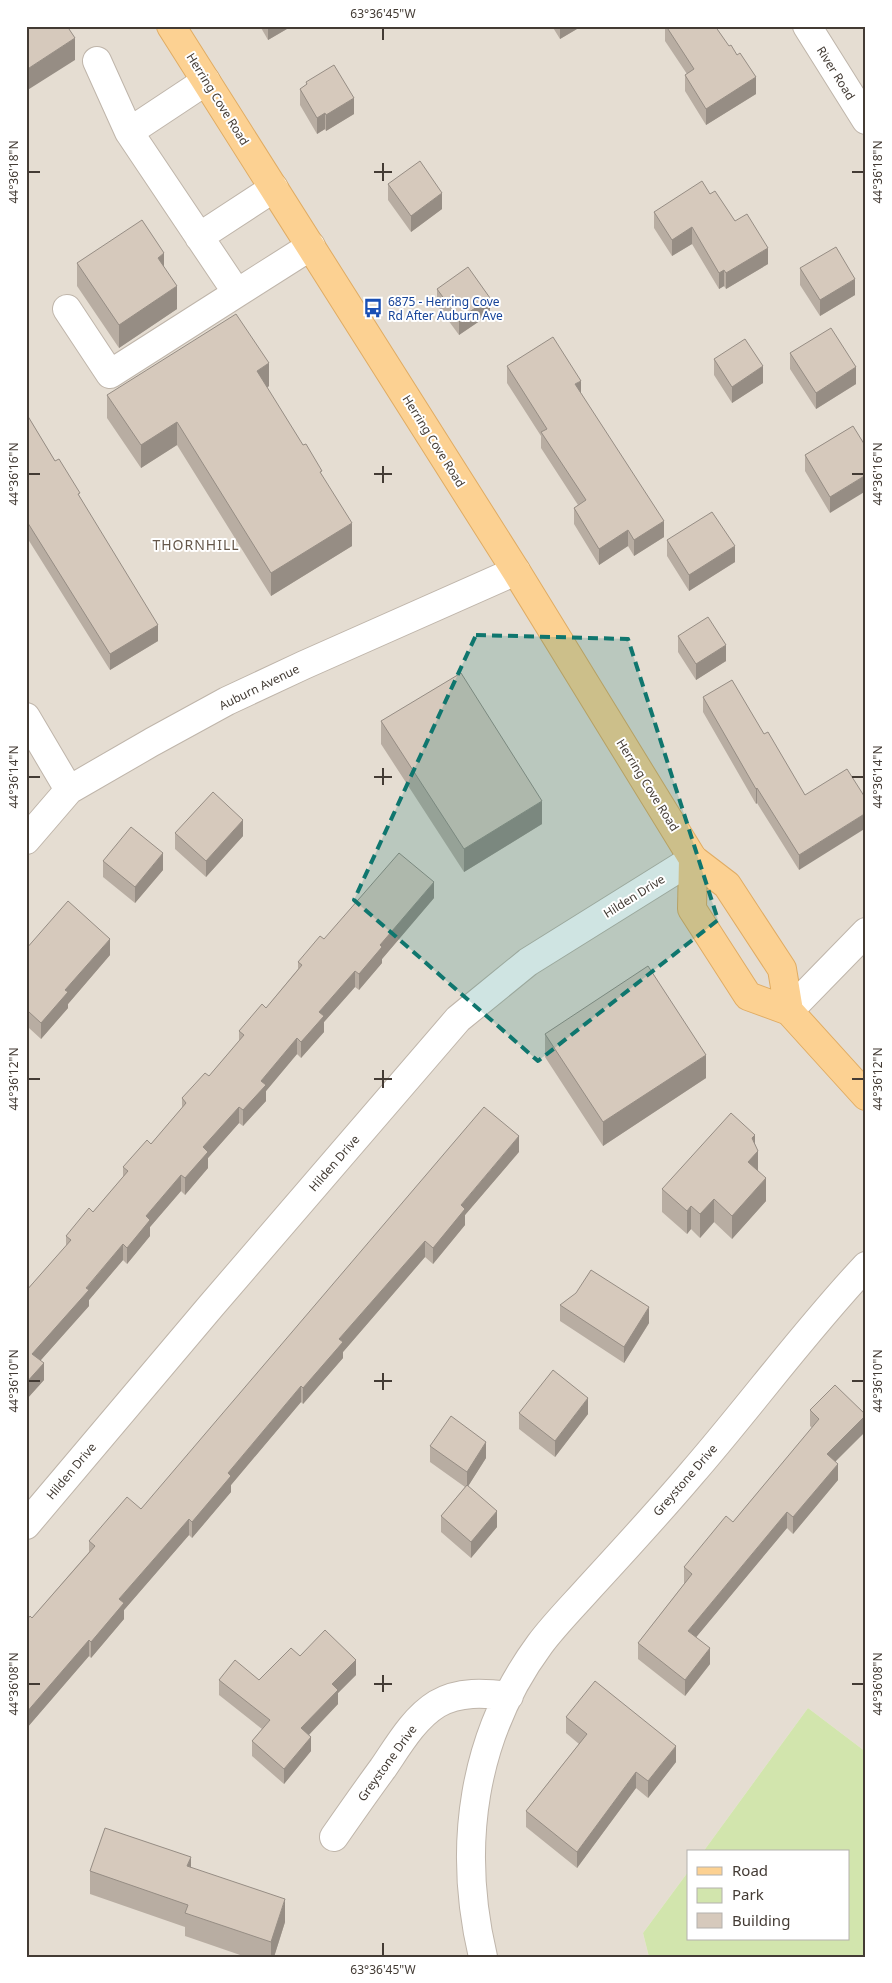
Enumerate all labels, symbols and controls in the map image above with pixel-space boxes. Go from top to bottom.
text: 63°36'45"W [350,5,416,22]
street label: River Road [813,43,859,103]
street label: Herring Cove Road [183,50,253,148]
text: 44°36'18"N [5,140,22,204]
text: 44°36'18"N [869,140,886,204]
place label: 6875 - Herring Cove Rd After Auburn Ave [388,293,503,324]
bus stop icon: 6875 - Herring Cove Rd After Auburn Ave [362,297,384,319]
street label: Herring Cove Road [399,392,469,490]
text: 44°36'16"N [5,442,22,506]
text: 44°36'16"N [869,442,886,506]
district label: THORNHILL [152,535,240,554]
street label: Auburn Avenue [216,660,302,714]
street label: Herring Cove Road [613,736,683,834]
text: 44°36'14"N [5,745,22,809]
text: 44°36'14"N [869,745,886,809]
street label: Hilden Drive [600,870,668,922]
text: 44°36'12"N [5,1047,22,1111]
text: 44°36'12"N [869,1047,886,1111]
street label: Hilden Drive [305,1131,363,1195]
text: 44°36'10"N [5,1349,22,1413]
text: 44°36'10"N [869,1349,886,1413]
street label: Hilden Drive [42,1439,100,1503]
street label: Greystone Drive [649,1440,721,1520]
text: 44°36'08"N [5,1652,22,1716]
text: 44°36'08"N [869,1652,886,1716]
street label: Greystone Drive [354,1721,421,1805]
legend [687,1850,850,1940]
text: Road [732,1860,768,1880]
text: Park [732,1884,764,1904]
text: Building [732,1910,790,1930]
text: 63°36'45"W [350,1961,416,1978]

